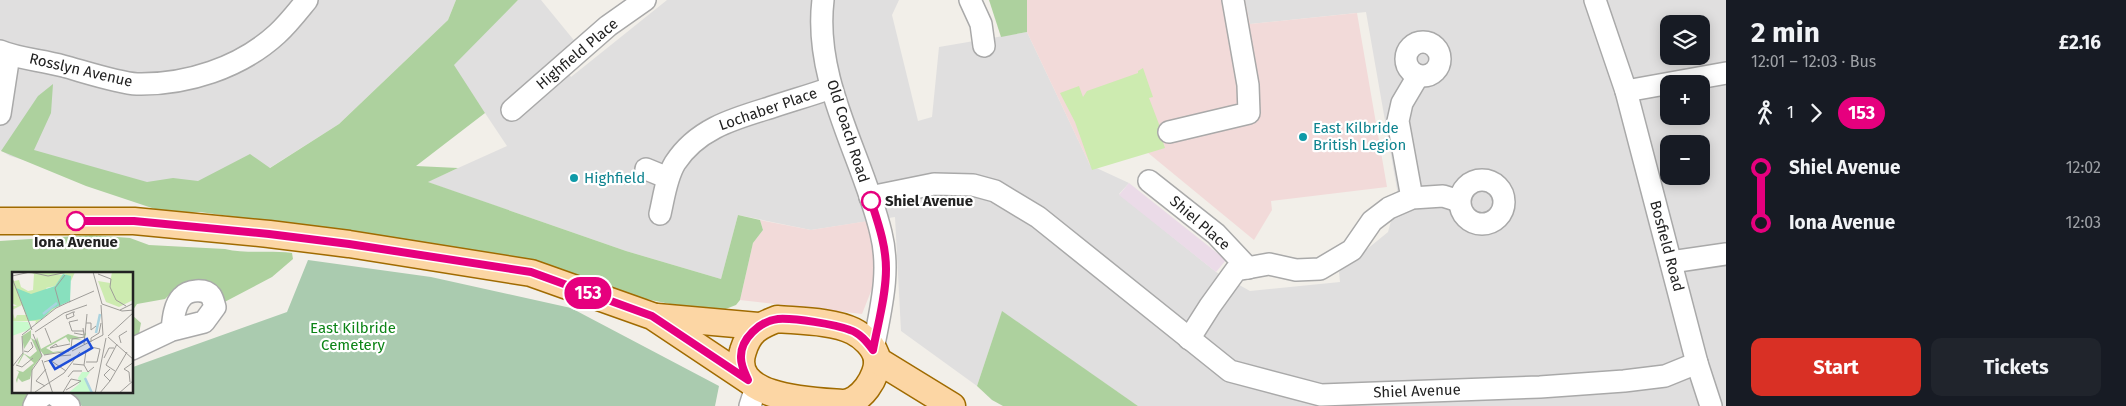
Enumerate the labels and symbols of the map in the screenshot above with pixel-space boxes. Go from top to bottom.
street label: Highfield Place [532,15,622,93]
street label: Rosslyn Avenue [28,49,134,91]
street label: Old Coach Road [823,77,873,185]
street label: Lochaber Place [716,84,820,134]
place label: East Kilbride British Legion [1313,119,1406,154]
marker: East Kilbride British Legion [1297,131,1309,143]
place label: Highfield [584,169,645,187]
marker: Highfield [568,172,580,184]
marker: Shiel Avenue [861,191,881,211]
place label: Shiel Avenue [885,192,973,210]
street label: Shiel Place [1166,192,1234,254]
street label: Bosfield Road [1646,198,1688,294]
marker: Iona Avenue [66,211,86,231]
place label: Iona Avenue [34,233,118,251]
inset map [12,272,134,394]
line badge: 153 [559,277,617,309]
park label: East Kilbride Cemetery [310,319,396,354]
street label: Shiel Avenue [1373,380,1461,402]

